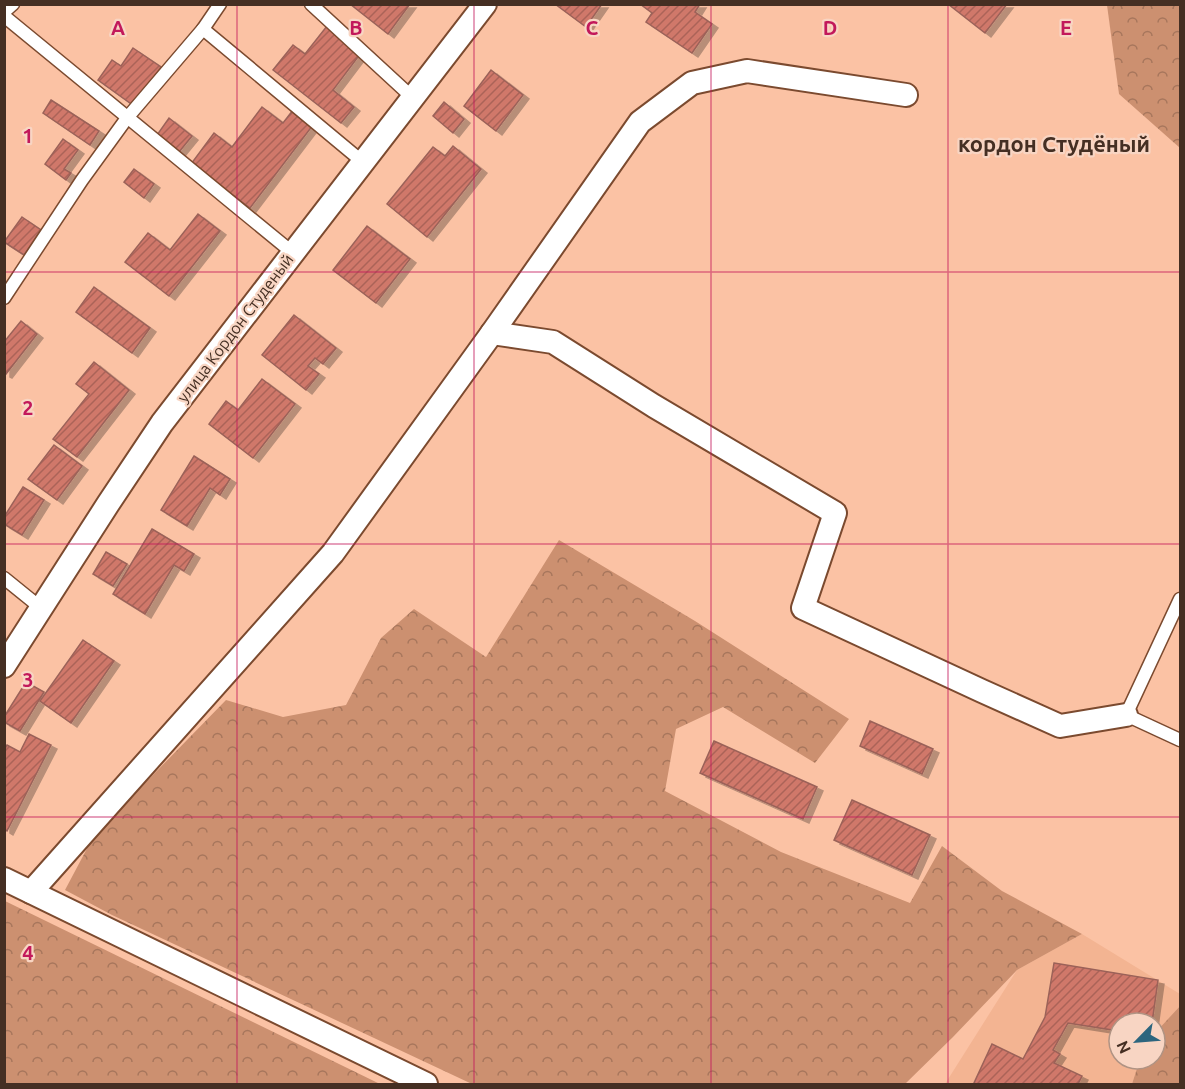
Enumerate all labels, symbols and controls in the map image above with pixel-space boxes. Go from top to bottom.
text: A [111,16,125,39]
text: B [349,16,363,39]
text: C [586,16,599,39]
text: D [823,16,837,39]
text: E [1060,16,1072,39]
text: 1 [22,124,34,147]
district label: кордон Студёный [958,131,1150,156]
street label: улица Кордон Студеный [173,250,297,406]
text: 2 [22,396,34,419]
text: 3 [22,668,34,691]
text: 4 [22,941,34,964]
north arrow [1107,1011,1167,1071]
text: N [1113,1038,1134,1057]

